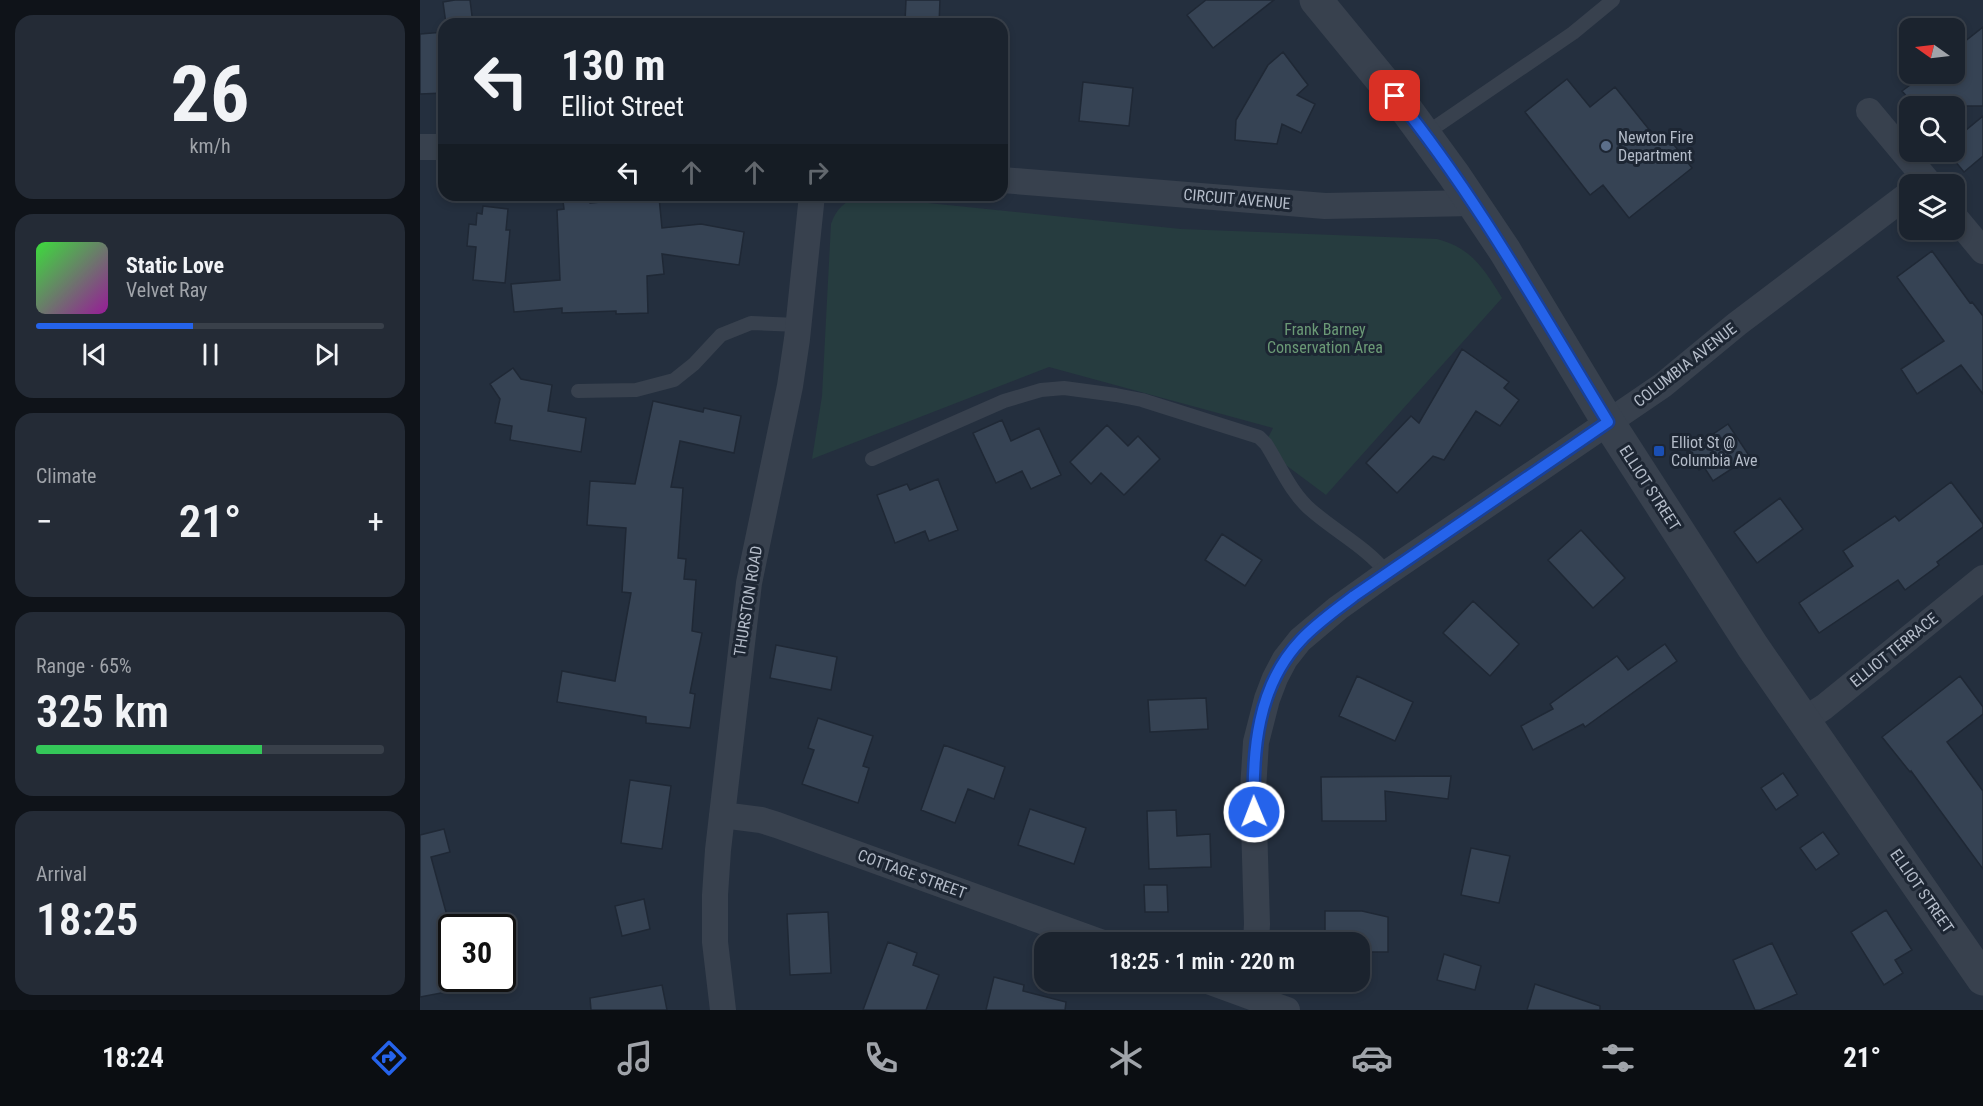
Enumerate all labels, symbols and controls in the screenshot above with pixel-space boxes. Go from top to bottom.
north arrow [1899,18,1965,84]
map controls [1899,18,1965,240]
text: 130 m [561,41,666,90]
icon: left [462,42,540,120]
text: 26 [171,49,249,140]
pin [1369,70,1420,121]
icon: arrive [1378,79,1411,112]
text: Elliot Street [561,91,684,123]
button: search [1899,96,1965,162]
place label: Newton Fire Department [1618,128,1693,165]
text: km/h [189,134,231,158]
marker: Newton Fire Department [1599,139,1613,153]
icon: left [612,156,645,189]
icon: ahead [675,156,708,189]
icon: ahead [738,156,771,189]
icon: right [801,156,834,189]
button: layers [1899,174,1965,240]
street label: CIRCUIT AVENUE [1183,185,1291,213]
text: Static Love [126,253,224,278]
text: Velvet Ray [126,278,207,302]
street label: COLUMBIA AVENUE [1630,319,1740,411]
park label: Frank Barney Conservation Area [1267,320,1383,357]
icon: previous [78,338,111,371]
icon: pause [194,338,227,371]
icon: next [310,338,343,371]
place label: Elliot St @ Columbia Ave [1671,433,1758,470]
street label: ELLIOT STREET [1615,442,1685,534]
marker: Elliot St @ Columbia Ave [1652,444,1666,458]
text: Climate [36,464,96,488]
text: 21° [179,495,241,548]
text: − [36,502,53,541]
text: + [368,502,384,541]
street label: THURSTON ROAD [730,544,766,658]
street label: ELLIOT TERRACE [1846,609,1942,691]
text: Range · 65% [36,654,132,678]
text: 325 km [36,685,169,738]
position arrow [1222,780,1286,844]
street label: COTTAGE STREET [855,846,969,902]
street label: ELLIOT STREET [1886,846,1958,936]
text: Arrival [36,862,87,886]
text: 18:25 [36,893,138,946]
speed limit sign: 30 [438,914,516,992]
text: 18:25 · 1 min · 220 m [1109,949,1295,974]
icon: directions [368,1037,410,1079]
icon: music [614,1037,656,1079]
icon: phone [860,1037,902,1079]
icon: climate [1105,1037,1147,1079]
icon: car [1351,1037,1393,1079]
icon: filters [1597,1037,1639,1079]
text: 18:24 [102,1042,164,1074]
text: 21° [1843,1042,1881,1074]

